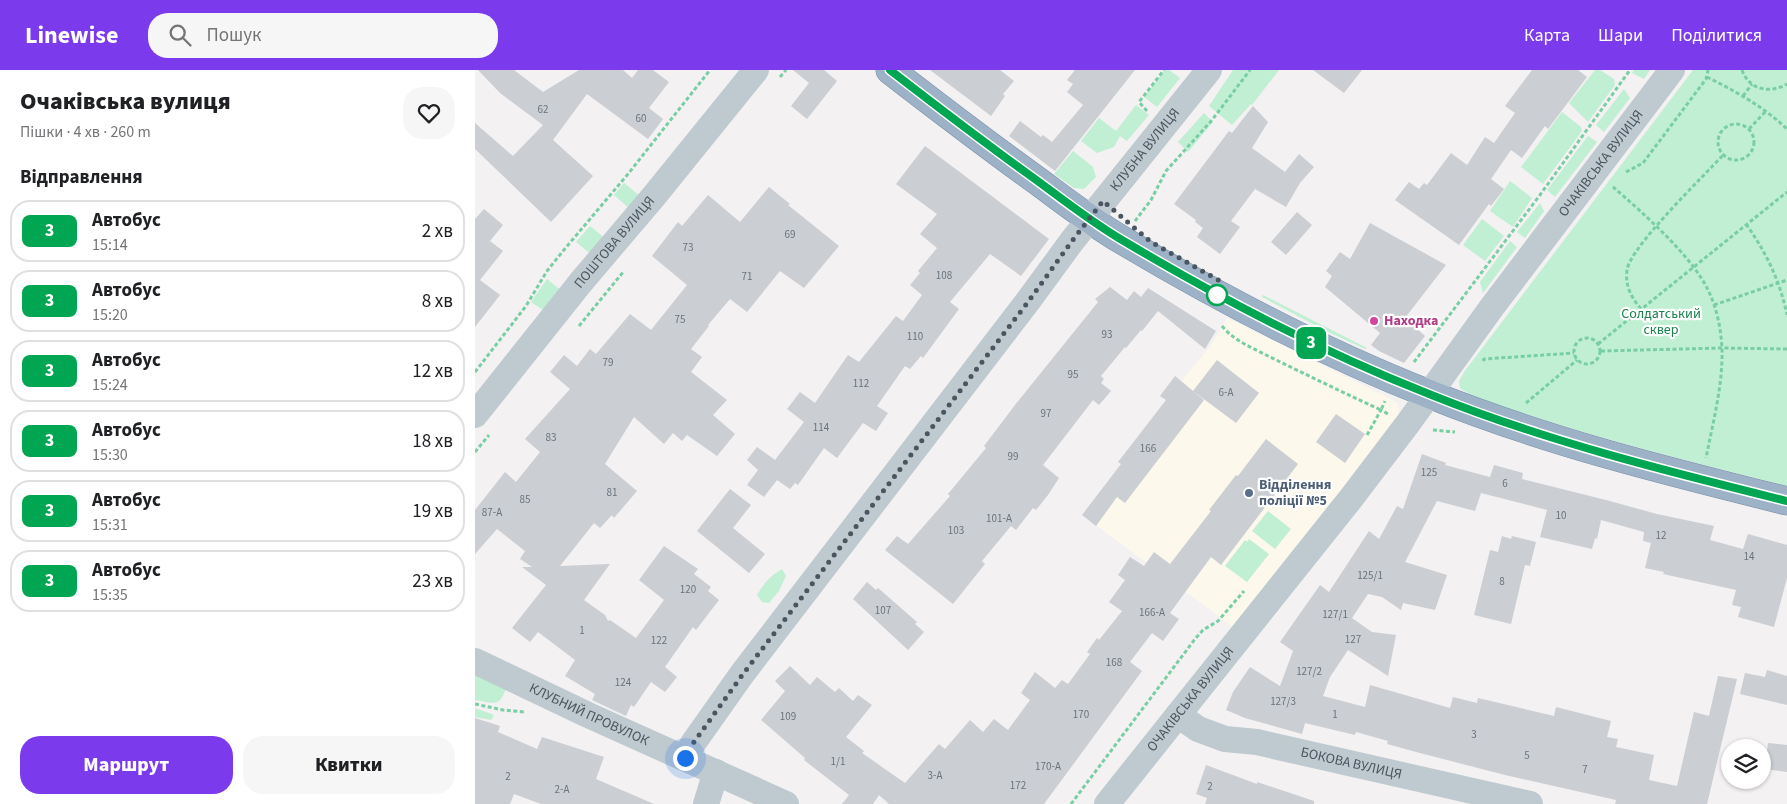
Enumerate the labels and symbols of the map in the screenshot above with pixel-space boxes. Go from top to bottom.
house number: 62 [538,102,548,117]
street label: КЛУБНА ВУЛИЦЯ [1105,104,1185,196]
street label: ОЧАКІВСЬКА ВУЛИЦЯ [1554,106,1648,221]
house number: 60 [636,111,646,126]
street label: ПОШТОВА ВУЛИЦЯ [570,192,660,293]
house number: 69 [785,227,795,242]
house number: 73 [683,240,693,255]
house number: 108 [936,268,953,283]
house number: 71 [742,269,752,284]
unlabelled marker [1206,284,1228,306]
park label: Солдатський сквер [1621,304,1701,340]
place label: Находка [1384,311,1439,331]
house number: 75 [675,312,685,327]
marker: Находка [1368,315,1380,327]
house number: 93 [1102,327,1112,342]
line badge: 3 [1295,327,1327,359]
house number: 110 [907,329,923,344]
house number: 79 [603,355,613,370]
house number: 95 [1068,367,1078,382]
house number: 112 [853,376,869,391]
house number: 6-А [1219,385,1233,400]
house number: 97 [1041,406,1051,421]
house number: 114 [813,420,830,435]
house number: 83 [546,430,556,445]
house number: 166 [1140,441,1157,456]
house number: 99 [1008,449,1018,464]
house number: 125 [1421,465,1437,480]
place label: Відділення поліції №5 [1259,475,1331,511]
house number: 6 [1502,476,1508,491]
house number: 81 [607,485,617,500]
marker: Відділення поліції №5 [1243,487,1255,499]
house number: 85 [520,492,530,507]
house number: 87-А [482,505,502,520]
house number: 10 [1556,508,1566,523]
house number: 101-А [986,511,1012,526]
house number: 103 [948,523,964,538]
house number: 12 [1656,528,1666,543]
house number: 14 [1744,549,1755,564]
house number: 125/1 [1357,568,1383,583]
house number: 8 [1499,574,1505,589]
house number: 120 [680,582,696,597]
house number: 107 [875,603,891,618]
house number: 166-А [1139,605,1165,620]
house number: 127/1 [1322,607,1348,622]
house number: 1 [579,623,585,638]
house number: 127 [1345,632,1361,647]
house number: 122 [651,633,667,648]
street label: ОЧАКІВСЬКА ВУЛИЦЯ [1142,642,1239,756]
house number: 168 [1106,655,1123,670]
house number: 127/2 [1296,664,1322,679]
house number: 124 [615,675,632,690]
street label: КЛУБНИЙ ПРОВУЛОК [526,678,653,751]
house number: 127/3 [1270,694,1296,709]
house number: 170 [1073,707,1089,722]
house number: 1 [1332,707,1338,722]
house number: 109 [780,709,796,724]
house number: 3 [1471,727,1477,742]
street label: БОКОВА ВУЛИЦЯ [1299,742,1404,785]
your location [673,746,698,771]
house number: 5 [1524,748,1530,763]
house number: 1/1 [831,754,845,769]
house number: 170-А [1035,759,1061,774]
house number: 7 [1582,762,1588,777]
house number: 3-А [928,768,942,783]
house number: 2 [505,769,511,784]
house number: 172 [1010,778,1026,793]
house number: 2 [1207,779,1213,794]
house number: 2-А [555,782,569,797]

